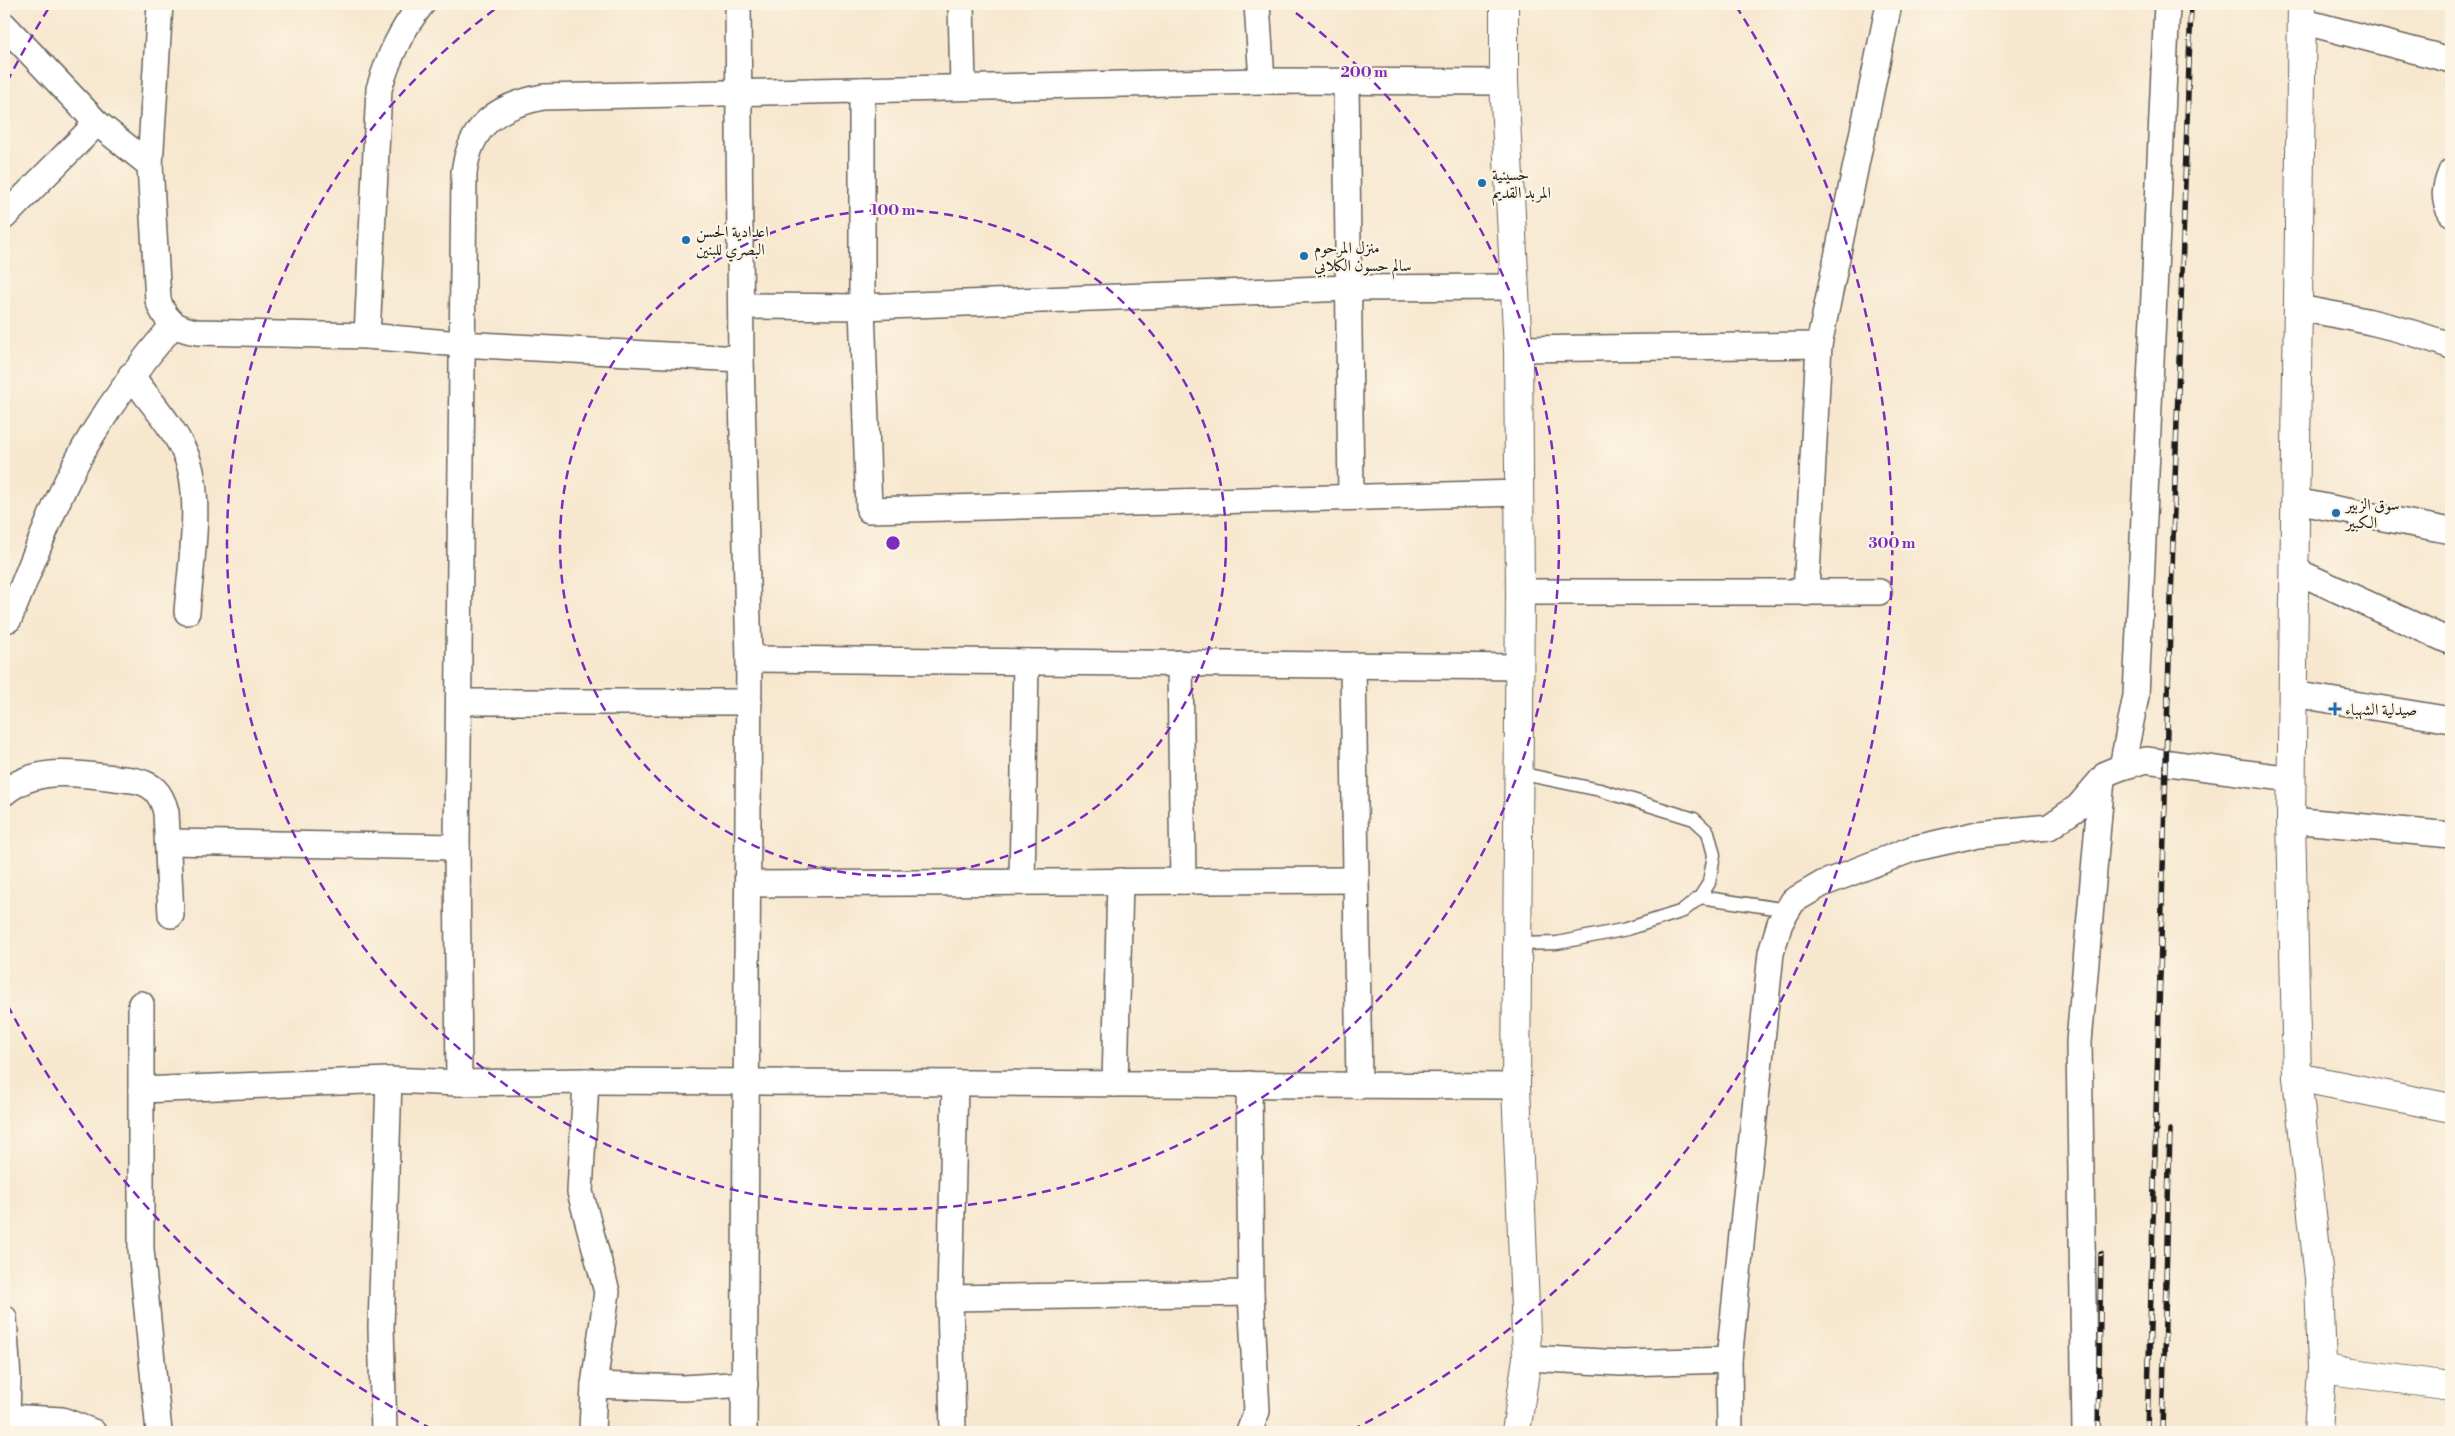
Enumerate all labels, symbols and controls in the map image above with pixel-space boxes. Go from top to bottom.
text: 200 m [1340,63,1388,82]
place label: حسينية المربد القديم [1492,165,1551,207]
marker: حسينية المربد القديم [1476,177,1488,189]
text: 100 m [871,201,916,220]
place label: اعدادية الحسن البصري للبنين [696,222,769,262]
marker: اعدادية الحسن البصري للبنين [680,234,692,246]
place label: منزل المرحوم سالم حسون الكلابي [1314,238,1412,280]
marker: منزل المرحوم سالم حسون الكلابي [1298,250,1310,262]
place label: سوق الزبير الكبير [2344,495,2400,533]
marker: سوق الزبير الكبير [2330,507,2342,519]
centre of rings [884,534,902,552]
text: 300 m [1869,534,1916,553]
place label: صيدلية الشهباء [2345,700,2417,720]
marker: صيدلية الشهباء [2329,703,2341,715]

